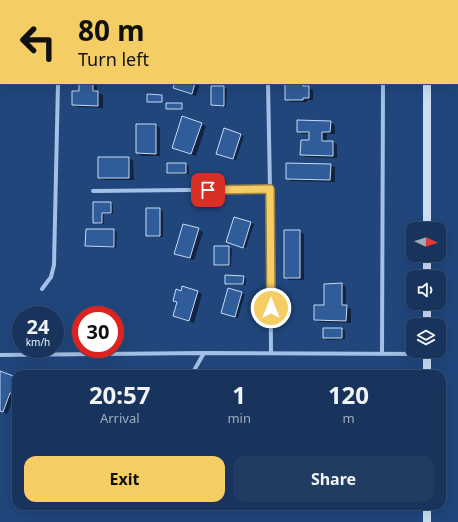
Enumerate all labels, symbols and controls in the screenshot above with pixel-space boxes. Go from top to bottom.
text: 80 m [78,11,145,49]
icon: left [12,16,64,68]
text: Turn left [78,47,149,71]
pin [191,173,225,207]
icon: arrive [197,179,219,201]
north arrow [406,222,446,262]
map controls [406,222,446,358]
button: sound [406,270,446,310]
position arrow [250,287,292,329]
speed limit sign: 30 [72,306,124,358]
text: 24 [27,313,49,340]
button: layers [406,318,446,358]
text: km/h [26,335,50,349]
text: 20:57 [89,378,151,411]
text: 1 [232,378,246,411]
text: 120 [328,378,369,411]
text: Arrival [100,409,140,427]
text: min [227,409,251,427]
text: m [342,409,355,427]
button: Exit [24,456,225,502]
button: Share [233,456,434,502]

